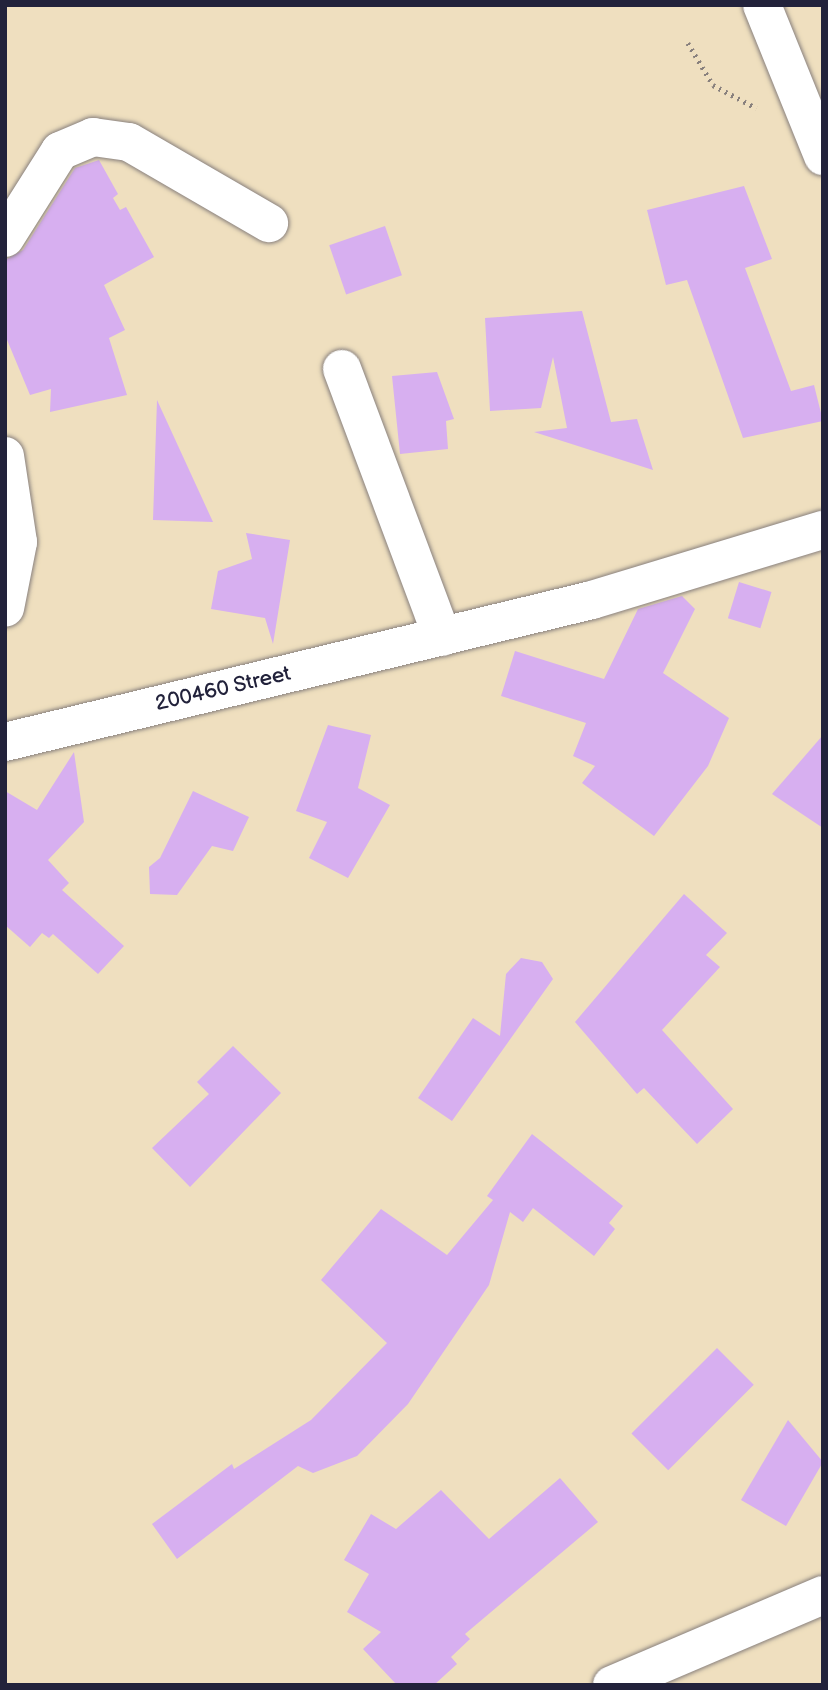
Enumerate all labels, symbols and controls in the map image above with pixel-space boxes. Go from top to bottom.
street label: 200460 Street [153,661,293,717]

